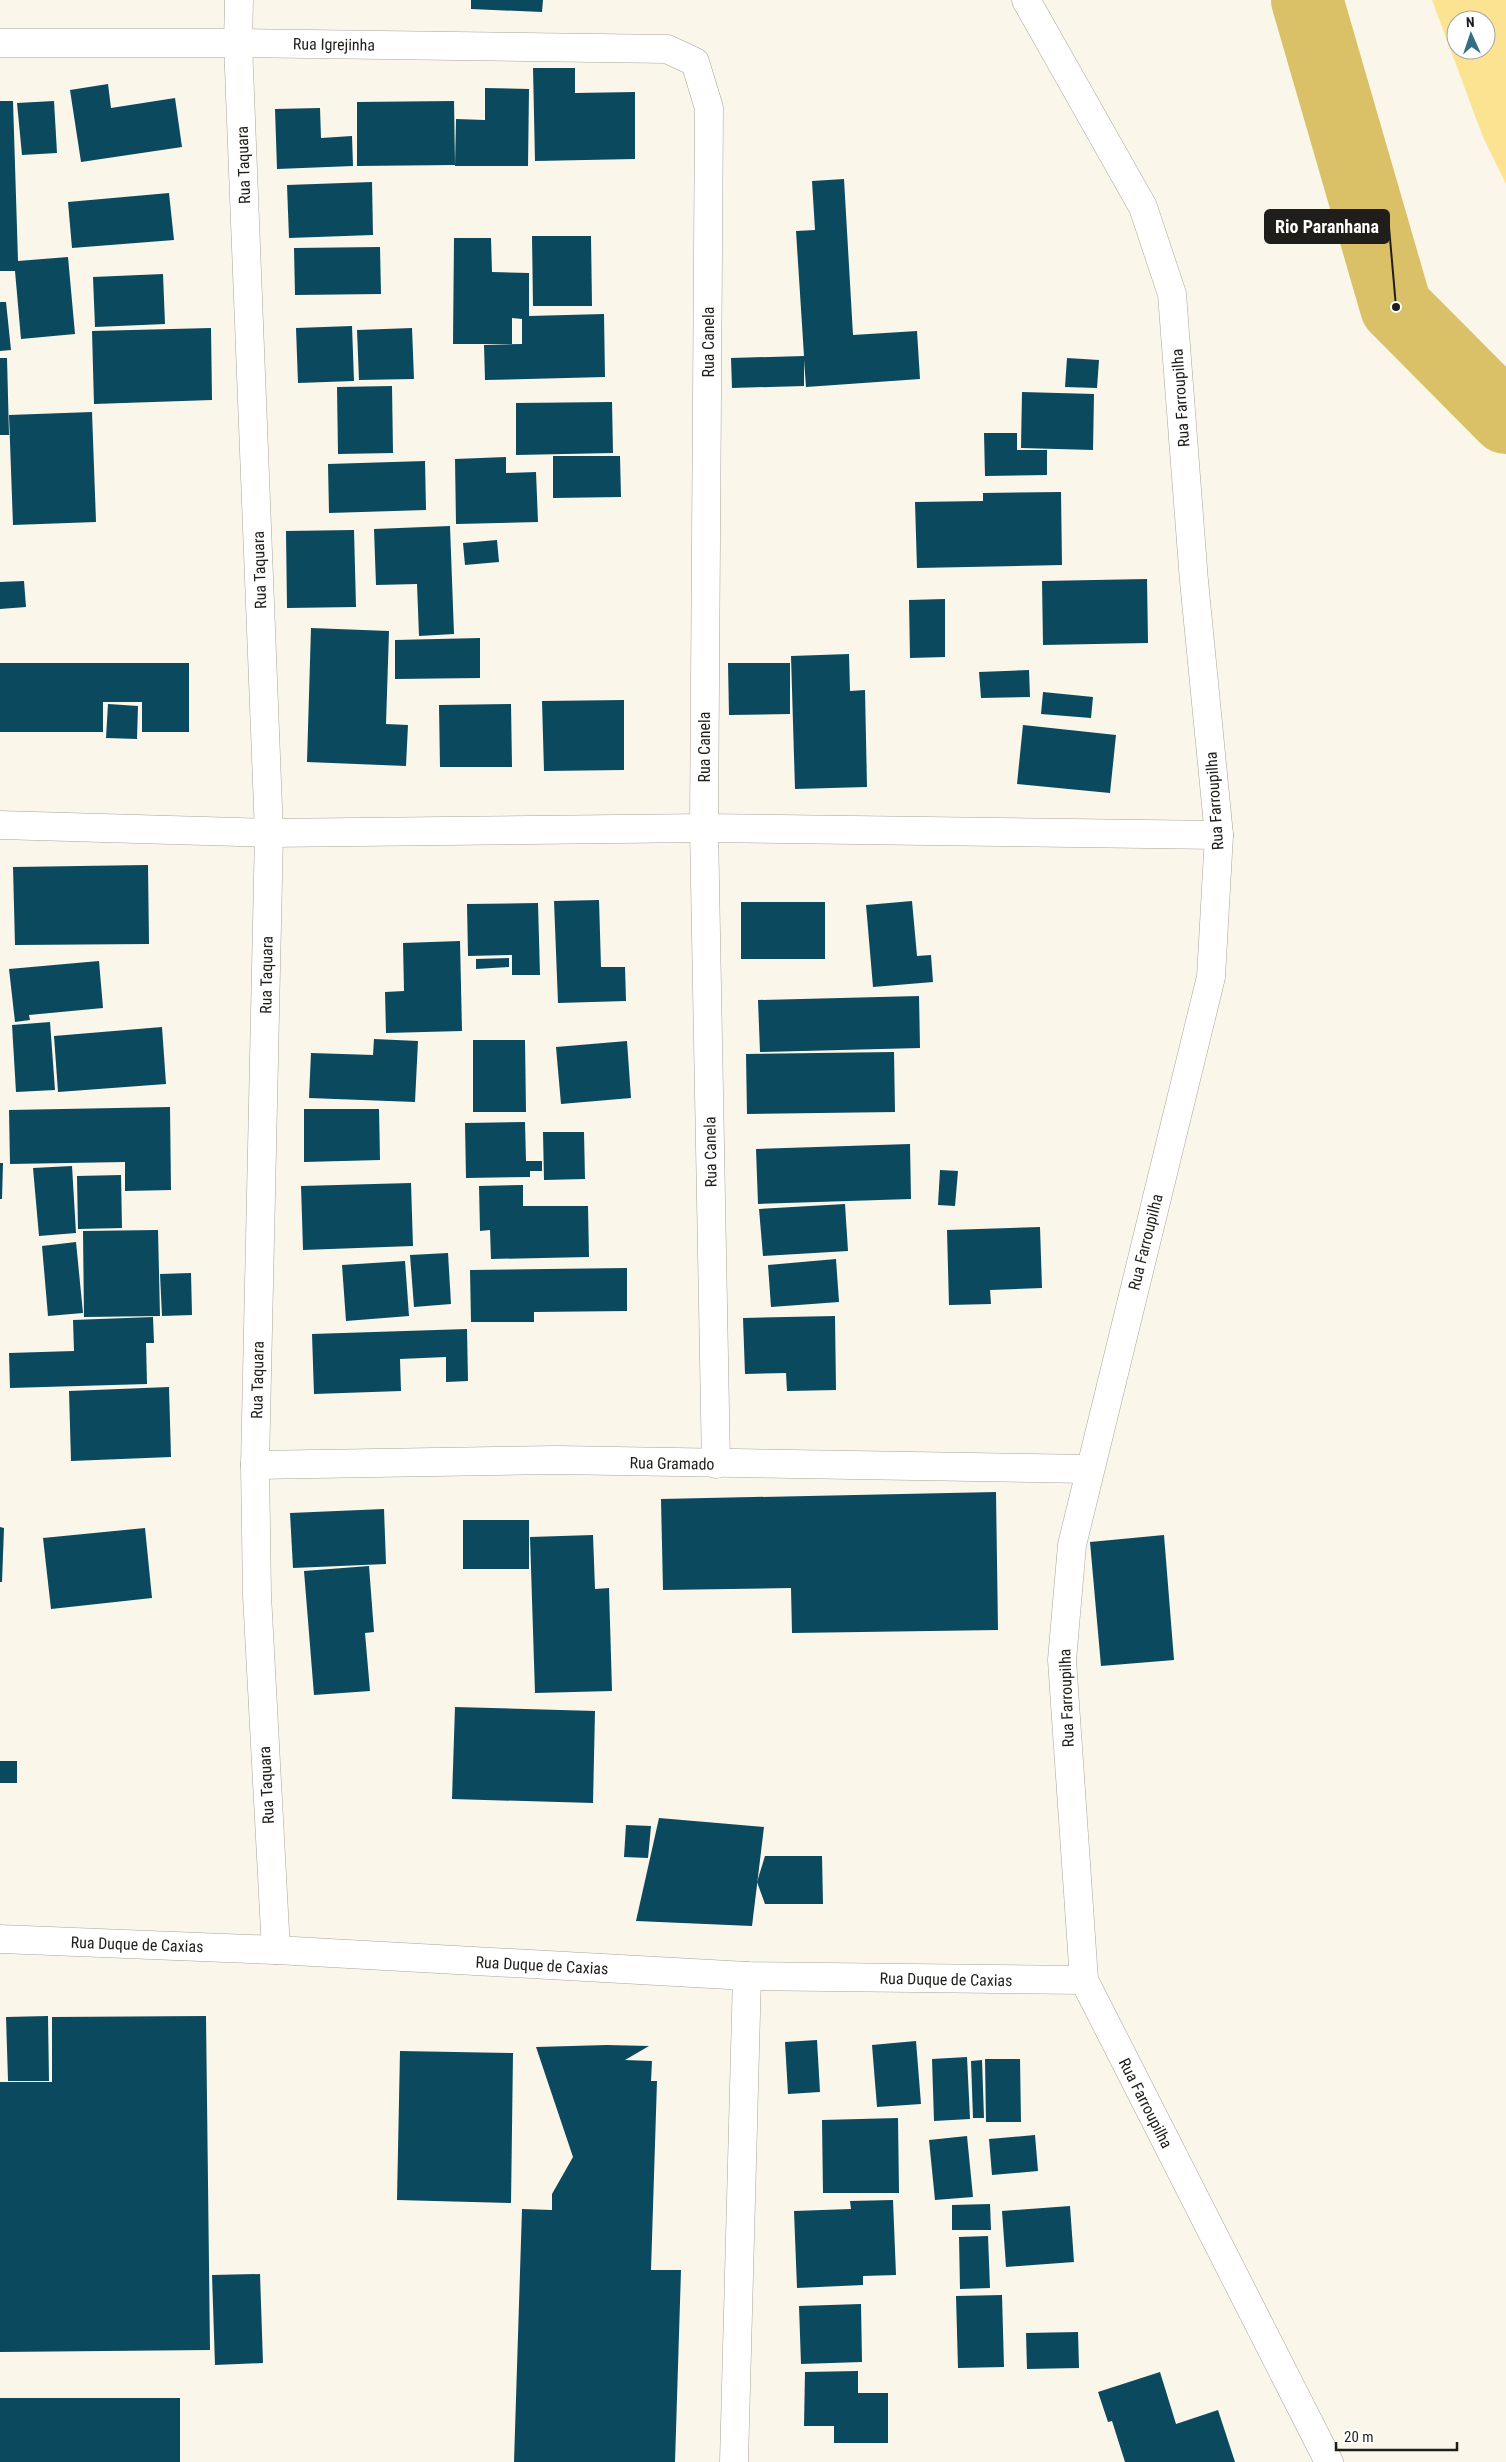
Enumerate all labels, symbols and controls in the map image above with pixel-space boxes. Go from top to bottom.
north arrow [1446,10,1496,60]
text: N [1466,14,1475,30]
street label: Rua Igrejinha [293,34,375,55]
street label: Rua Taquara [233,126,254,204]
callout: Rio Paranhana [1265,210,1389,243]
text: Rio Paranhana [1275,216,1379,237]
street label: Rua Canela [699,307,718,377]
street label: Rua Farroupilha [1168,348,1193,448]
street label: Rua Taquara [249,531,270,609]
street label: Rua Canela [695,712,714,782]
street label: Rua Farroupilha [1202,751,1227,851]
street label: Rua Taquara [256,936,277,1014]
street label: Rua Canela [700,1116,721,1188]
street label: Rua Farroupilha [1124,1192,1167,1292]
street label: Rua Taquara [247,1341,268,1419]
street label: Rua Gramado [629,1453,715,1474]
street label: Rua Farroupilha [1055,1648,1078,1748]
street label: Rua Taquara [255,1746,278,1824]
street label: Rua Duque de Caxias [70,1933,204,1956]
street label: Rua Duque de Caxias [475,1953,609,1978]
street label: Rua Duque de Caxias [879,1969,1013,1990]
street label: Rua Farroupilha [1115,2055,1176,2151]
scale bar [1336,2420,1457,2452]
text: 20 m [1344,2428,1374,2446]

